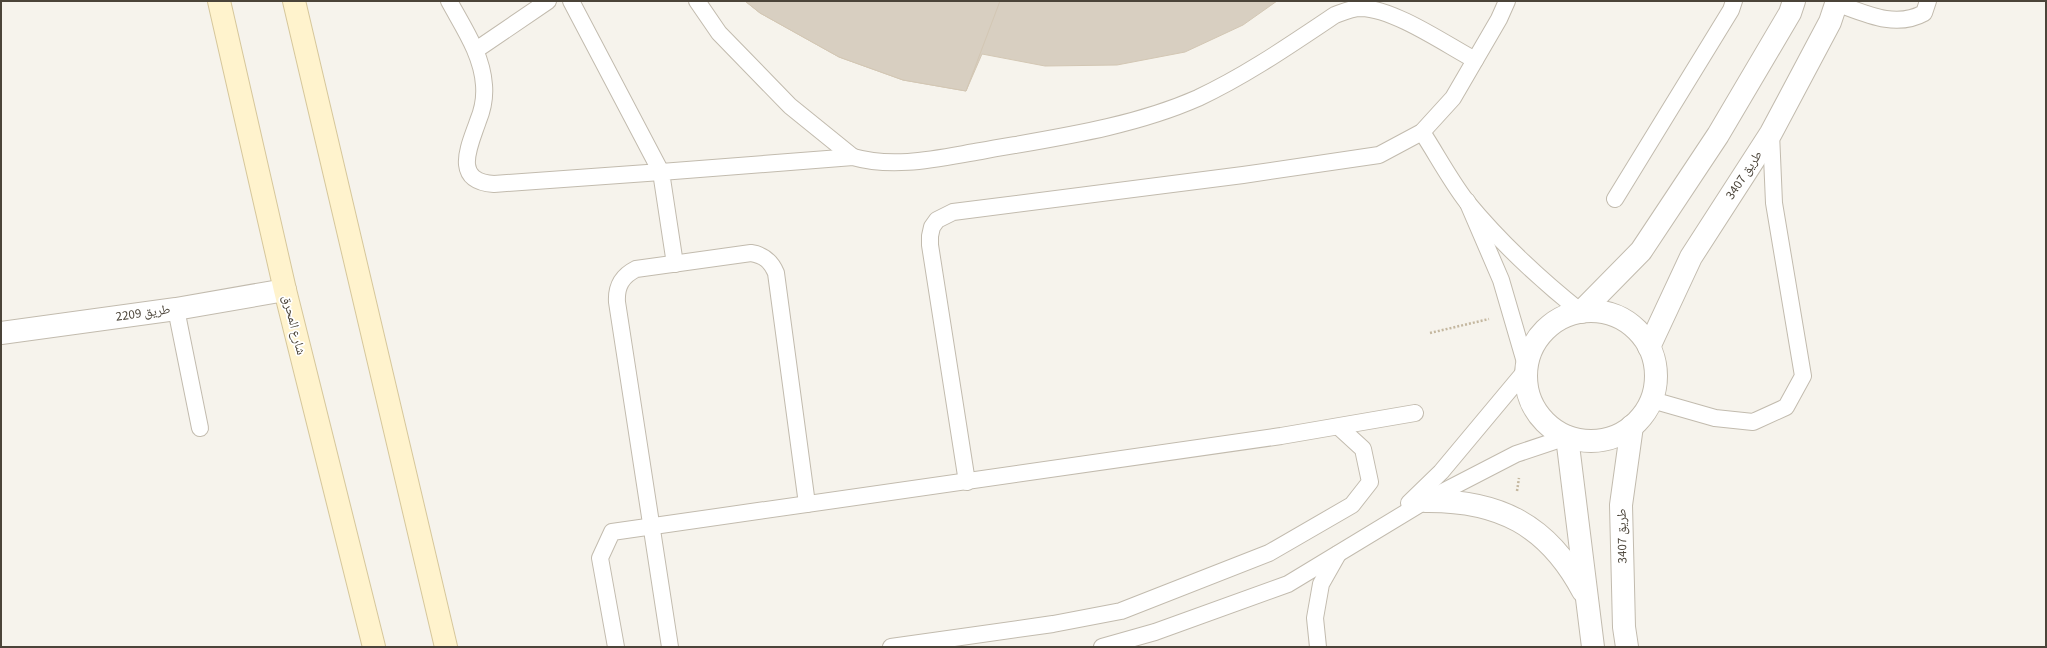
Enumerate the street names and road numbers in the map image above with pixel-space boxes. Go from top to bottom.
street label: طريق 3407 [1721,147,1767,203]
street label: شارع المحرق [278,293,310,357]
street label: طريق 2209 [114,300,172,326]
street label: طريق 3407 [1613,508,1631,564]

